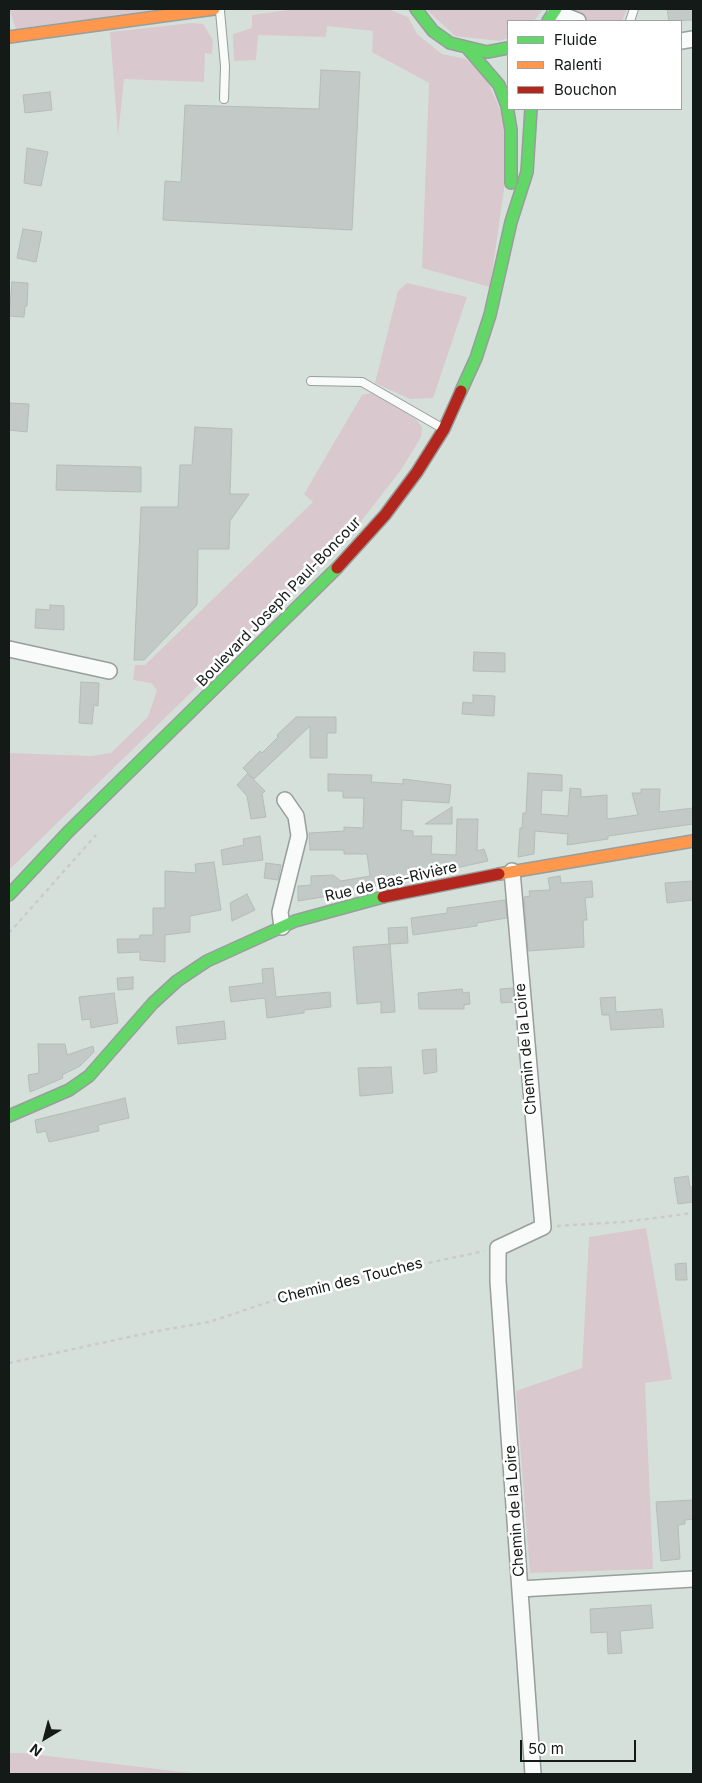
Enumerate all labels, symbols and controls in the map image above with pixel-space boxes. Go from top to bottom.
legend [507,20,682,110]
text: Fluide [554,30,597,49]
text: Ralenti [554,55,602,74]
text: Bouchon [554,80,617,99]
street label: Boulevard Joseph Paul-Boncour [193,513,365,691]
street label: Rue de Bas-Rivière [323,858,459,906]
street label: Chemin de la Loire [511,982,541,1116]
street label: Chemin des Touches [276,1254,424,1308]
street label: Chemin de la Loire [501,1444,529,1578]
north arrow [20,1713,70,1763]
scale bar [522,1730,638,1762]
text: 50 m [528,1739,564,1758]
text: N [26,1740,45,1760]

